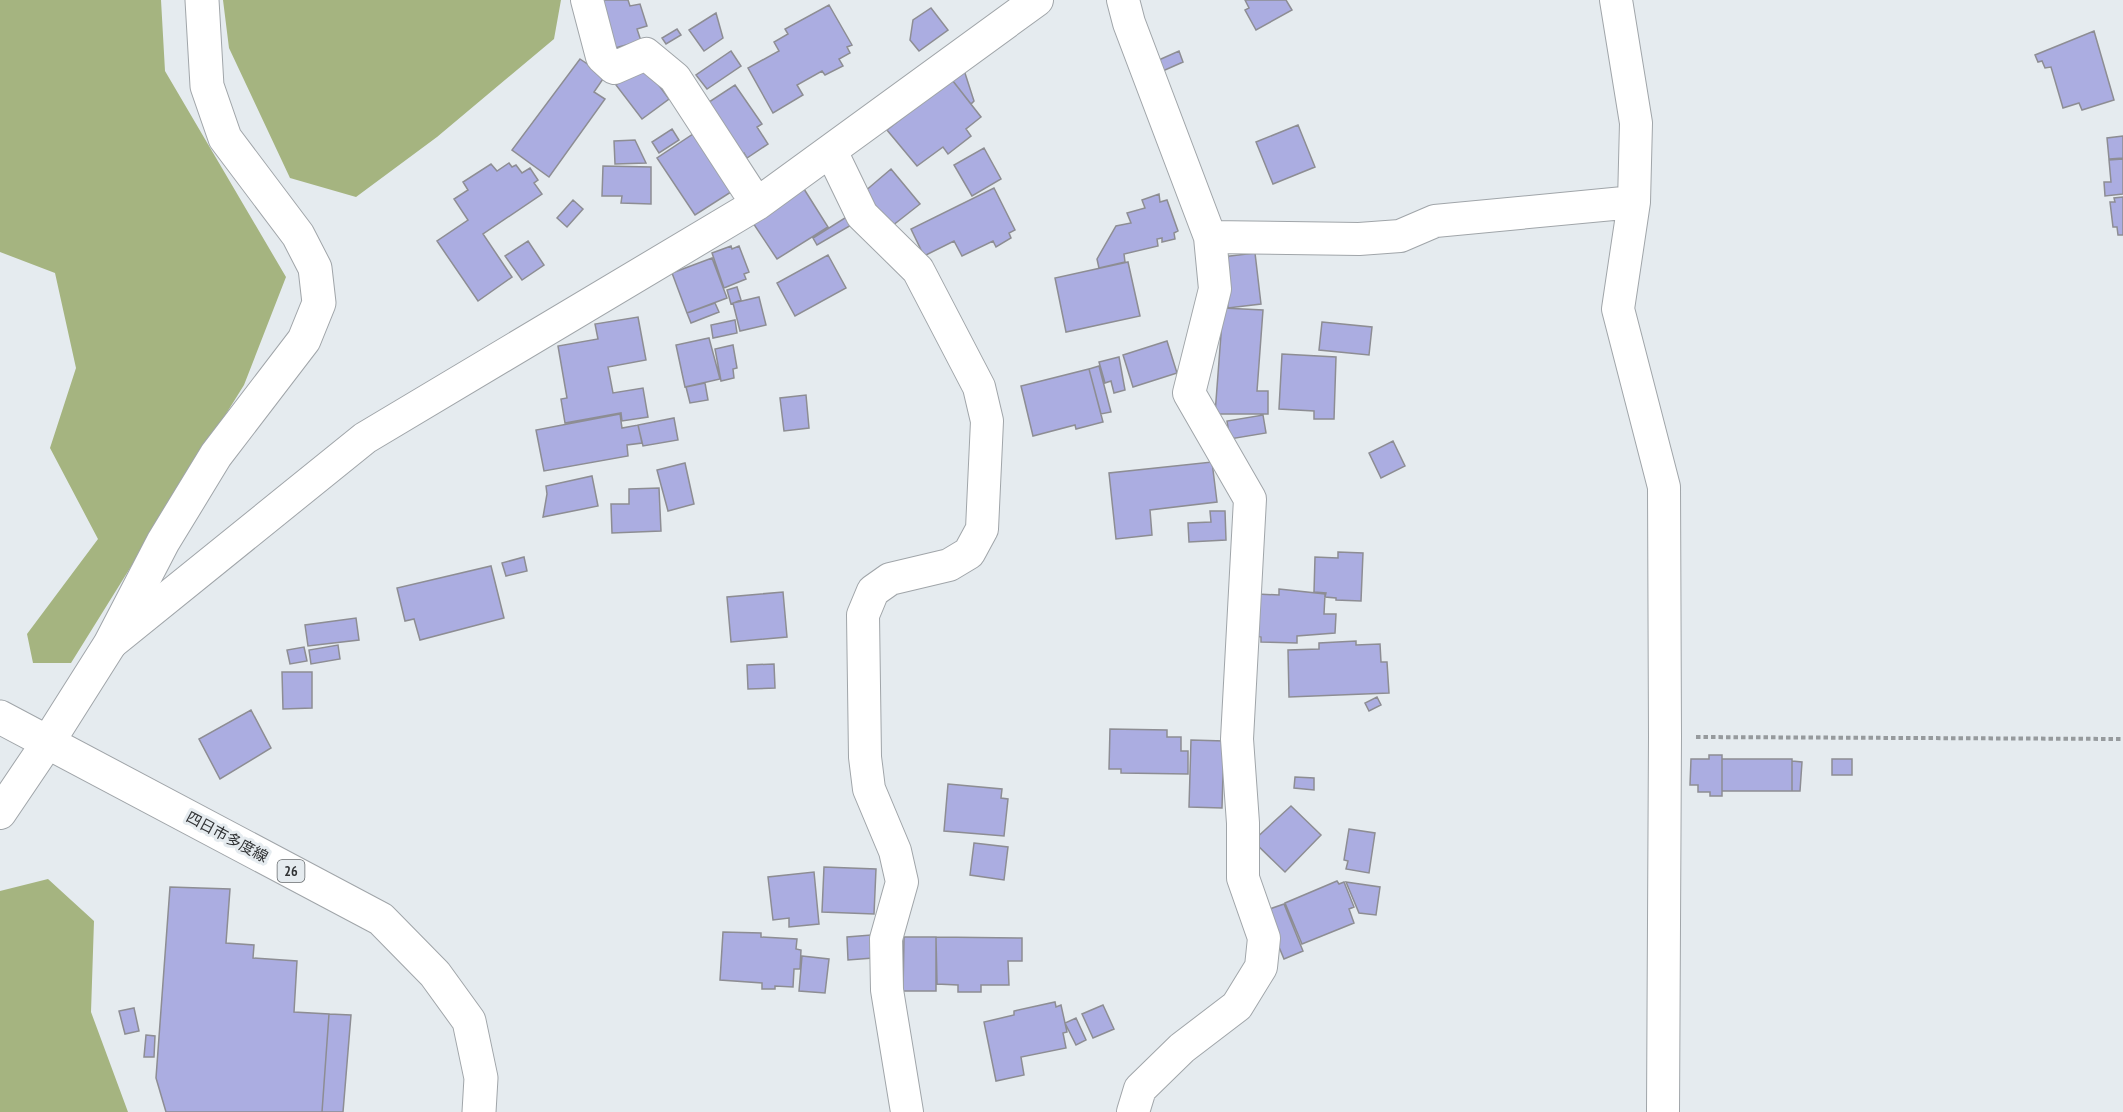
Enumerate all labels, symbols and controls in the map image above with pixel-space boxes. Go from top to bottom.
street label: 四日市多度線 [183,807,271,866]
road number: 26 [278,860,304,882]

